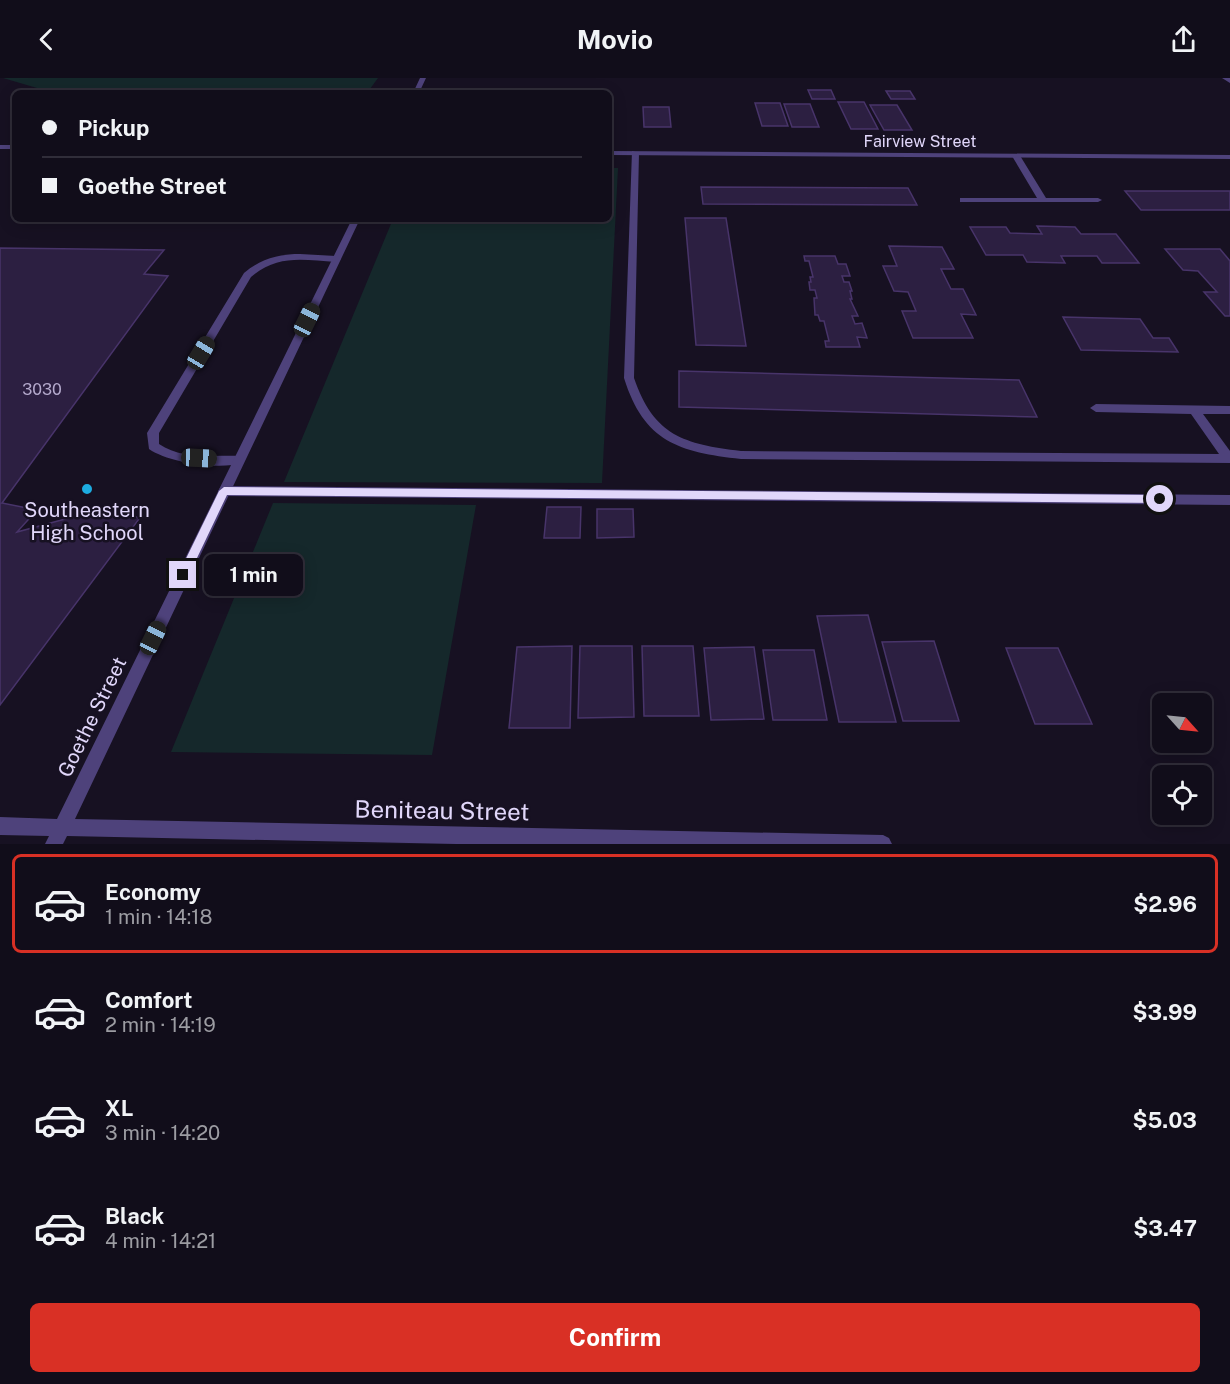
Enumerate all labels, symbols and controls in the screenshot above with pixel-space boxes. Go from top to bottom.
icon: back [30,23,63,56]
text: Movio [577,23,653,55]
icon: share [1167,23,1200,56]
text: Pickup [78,115,149,141]
street label: Fairview Street [864,132,976,151]
text: Goethe Street [78,173,227,199]
car [291,300,323,340]
car [184,333,218,373]
house number: 3030 [22,380,62,399]
car [181,448,217,468]
marker: Southeastern High School [80,482,94,496]
route start [1146,485,1173,512]
place label: Southeastern High School [24,498,150,545]
callout: 1 min [204,554,303,596]
route end [169,561,196,588]
text: 1 min [229,563,278,587]
car [137,618,169,658]
street label: Goethe Street [53,653,131,781]
north arrow [1152,693,1212,753]
map controls [1152,693,1212,825]
button: locate [1152,765,1212,825]
street label: Beniteau Street [354,794,530,826]
icon: car [33,877,87,931]
text: Economy [105,879,201,905]
text: $2.96 [1133,891,1197,917]
text: 1 min · 14:18 [105,905,212,929]
icon: car [33,985,87,1039]
text: Comfort [105,987,192,1013]
text: $3.99 [1133,999,1197,1025]
text: 2 min · 14:19 [105,1013,216,1037]
icon: car [33,1093,87,1147]
text: XL [105,1095,133,1121]
text: $5.03 [1133,1107,1197,1133]
text: 3 min · 14:20 [105,1121,220,1145]
icon: car [33,1201,87,1255]
text: Black [105,1203,164,1229]
text: $3.47 [1133,1215,1197,1241]
text: 4 min · 14:21 [105,1229,216,1253]
button: Confirm [30,1303,1200,1372]

